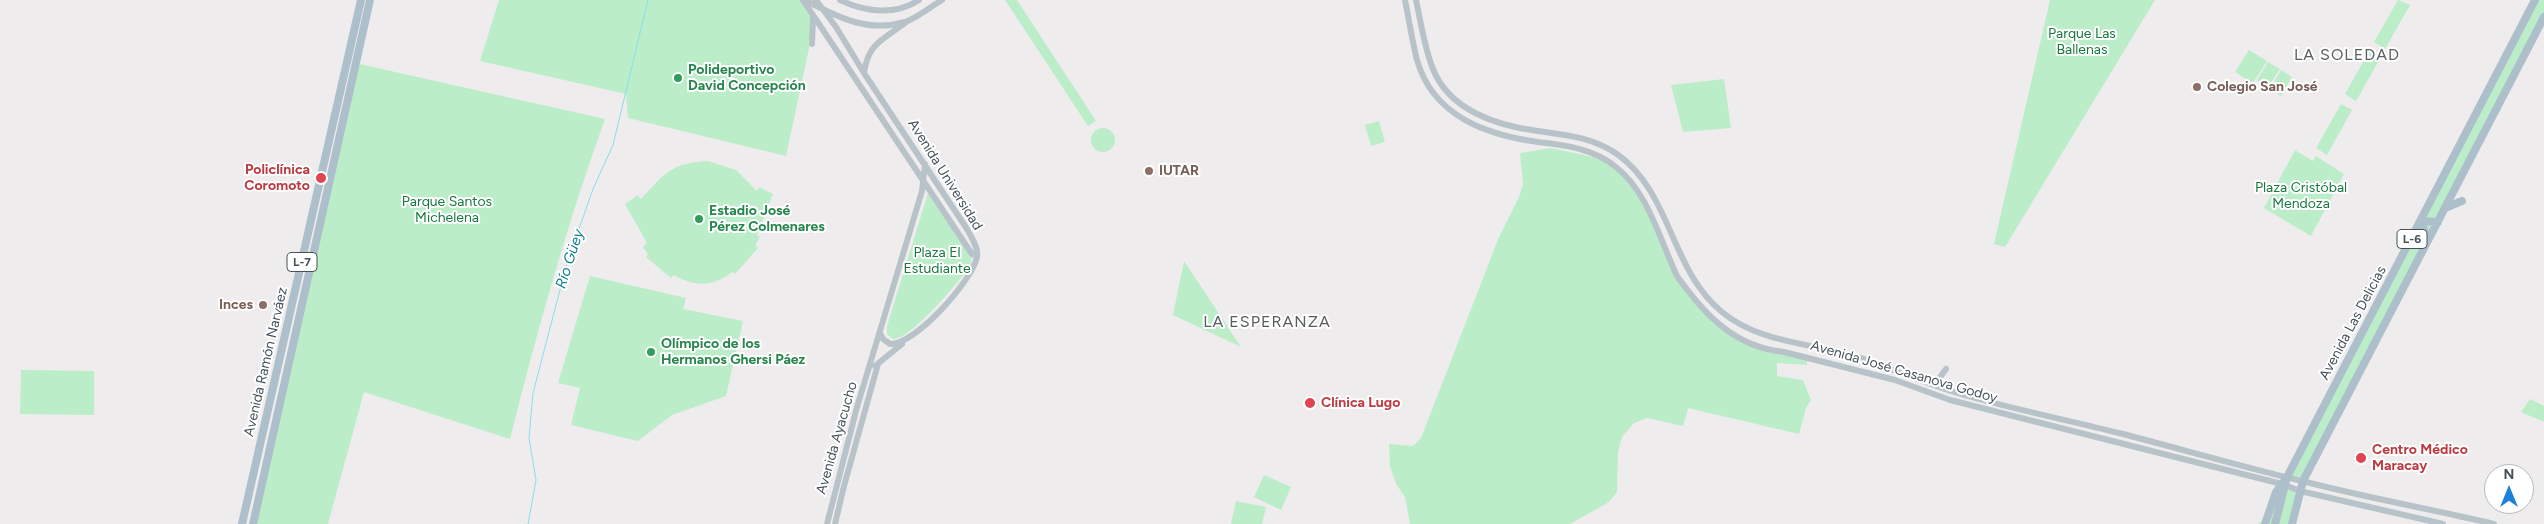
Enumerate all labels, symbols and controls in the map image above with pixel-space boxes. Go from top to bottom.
park label: Parque Las Ballenas [2048,26,2116,58]
district label: LA SOLEDAD [2293,45,2401,65]
place label: Polideportivo David Concepción [688,62,806,94]
marker: Polideportivo David Concepción [672,72,684,84]
place label: Colegio San José [2207,79,2317,95]
marker: Colegio San José [2191,81,2203,93]
street label: Avenida Universidad [904,116,986,234]
place label: Policlínica Coromoto [244,162,310,194]
place label: IUTAR [1159,163,1199,179]
marker: IUTAR [1143,165,1155,177]
marker: Policlínica Coromoto [314,171,328,185]
park label: Plaza Cristóbal Mendoza [2255,180,2347,212]
park label: Parque Santos Michelena [402,194,492,226]
place label: Estadio José Pérez Colmenares [709,203,825,236]
marker: Estadio José Pérez Colmenares [693,213,705,225]
water label: Río Güey [552,227,588,291]
road number: L-6 [2397,230,2427,248]
park label: Plaza El Estudiante [903,245,971,278]
road number: L-7 [287,252,317,272]
street label: Avenida Las Delicias [2316,263,2390,383]
street label: Avenida Ramón Narváez [241,286,291,438]
place label: Inces [219,297,253,313]
marker: Inces [257,299,269,311]
district label: LA ESPERANZA [1202,312,1332,332]
place label: Olímpico de los Hermanos Ghersi Páez [661,336,805,368]
street label: Avenida José Casanova Godoy [1809,337,1999,407]
marker: Olímpico de los Hermanos Ghersi Páez [645,346,657,358]
street label: Avenida Ayacucho [813,380,861,496]
place label: Clínica Lugo [1321,395,1400,411]
marker: Clínica Lugo [1303,396,1317,410]
place label: Centro Médico Maracay [2372,442,2468,474]
marker: Centro Médico Maracay [2354,451,2368,465]
north arrow [2484,464,2534,514]
text: N [2504,466,2514,483]

